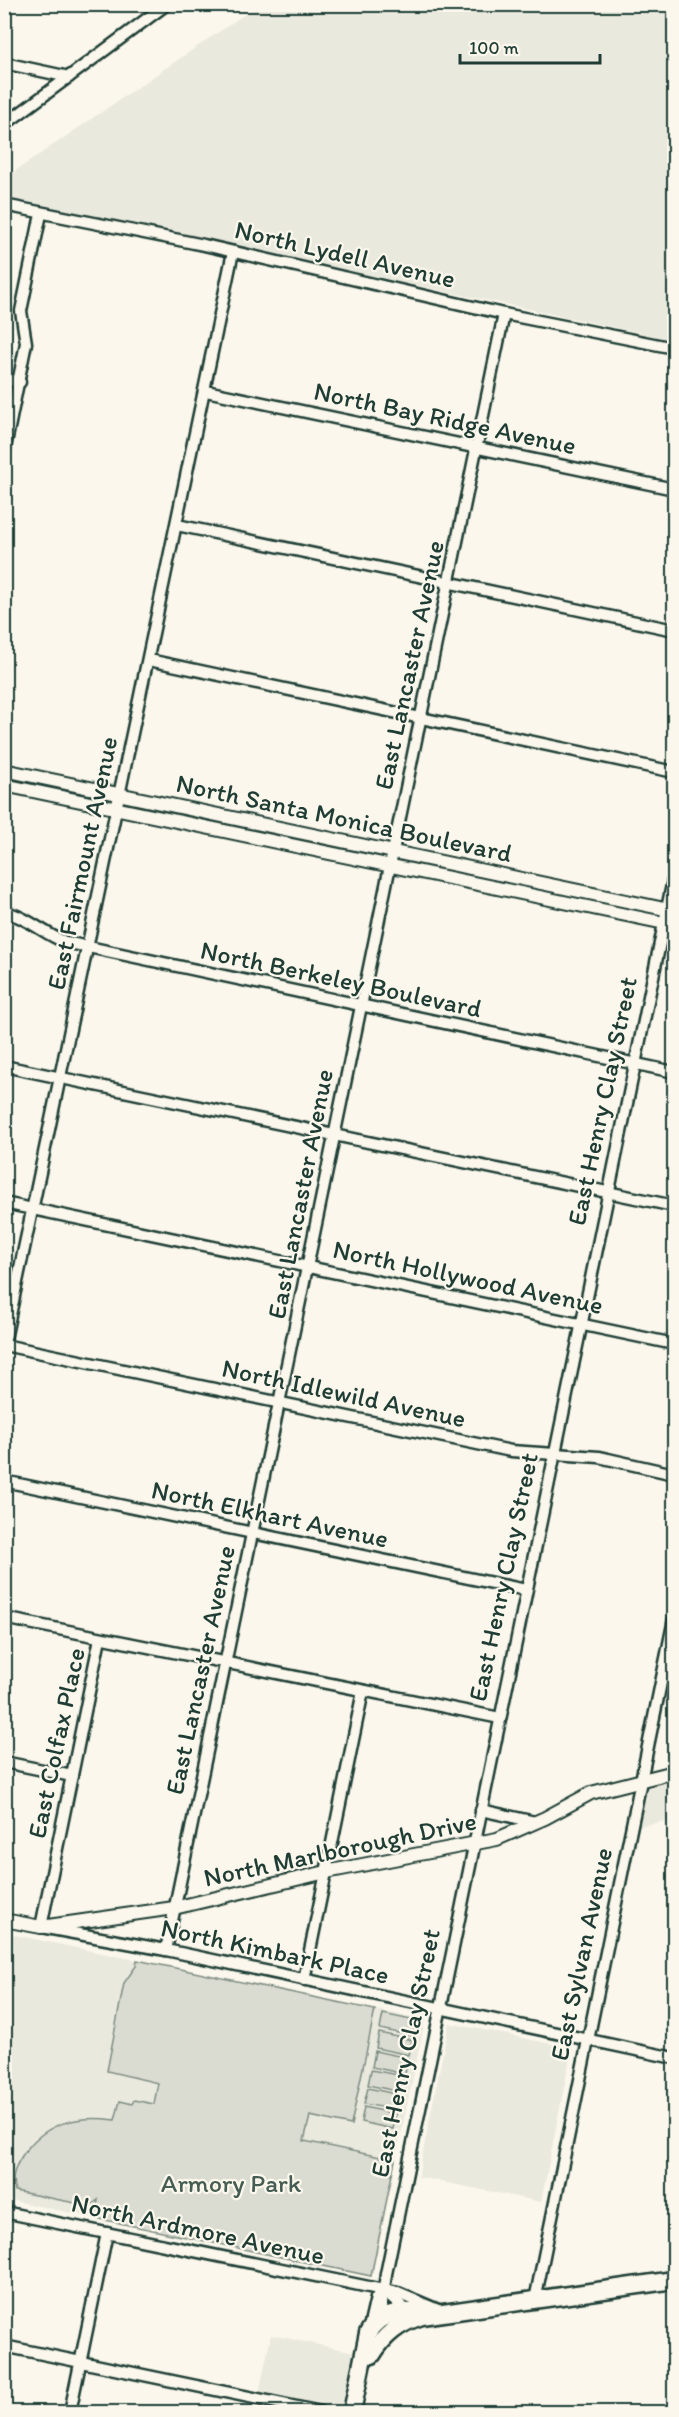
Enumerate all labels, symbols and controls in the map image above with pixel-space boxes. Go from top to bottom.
scale bar [460,27,600,65]
text: 100 m [469,37,519,59]
street label: North Lydell Avenue [232,213,458,295]
street label: North Bay Ridge Avenue [311,375,579,461]
street label: East Lancaster Avenue [367,537,451,793]
street label: East Fairmount Avenue [40,733,124,993]
street label: North Santa Monica Boulevard [173,767,515,869]
street label: North Berkeley Boulevard [198,934,485,1024]
street label: East Henry Clay Street [560,974,644,1228]
street label: East Lancaster Avenue [260,1066,340,1322]
street label: North Hollywood Avenue [330,1233,606,1321]
street label: North Idlewild Avenue [219,1352,469,1434]
street label: East Henry Clay Street [461,1450,545,1704]
street label: North Elkhart Avenue [149,1473,391,1555]
street label: East Lancaster Avenue [158,1542,242,1798]
street label: East Colfax Place [20,1645,92,1841]
street label: North Marlborough Drive [201,1804,479,1894]
street label: East Sylvan Avenue [543,1845,619,2063]
street label: North Kimbark Place [158,1911,392,1991]
street label: East Henry Clay Street [363,1926,447,2180]
park label: Armory Park [161,2167,302,2199]
street label: North Ardmore Avenue [69,2187,327,2271]

